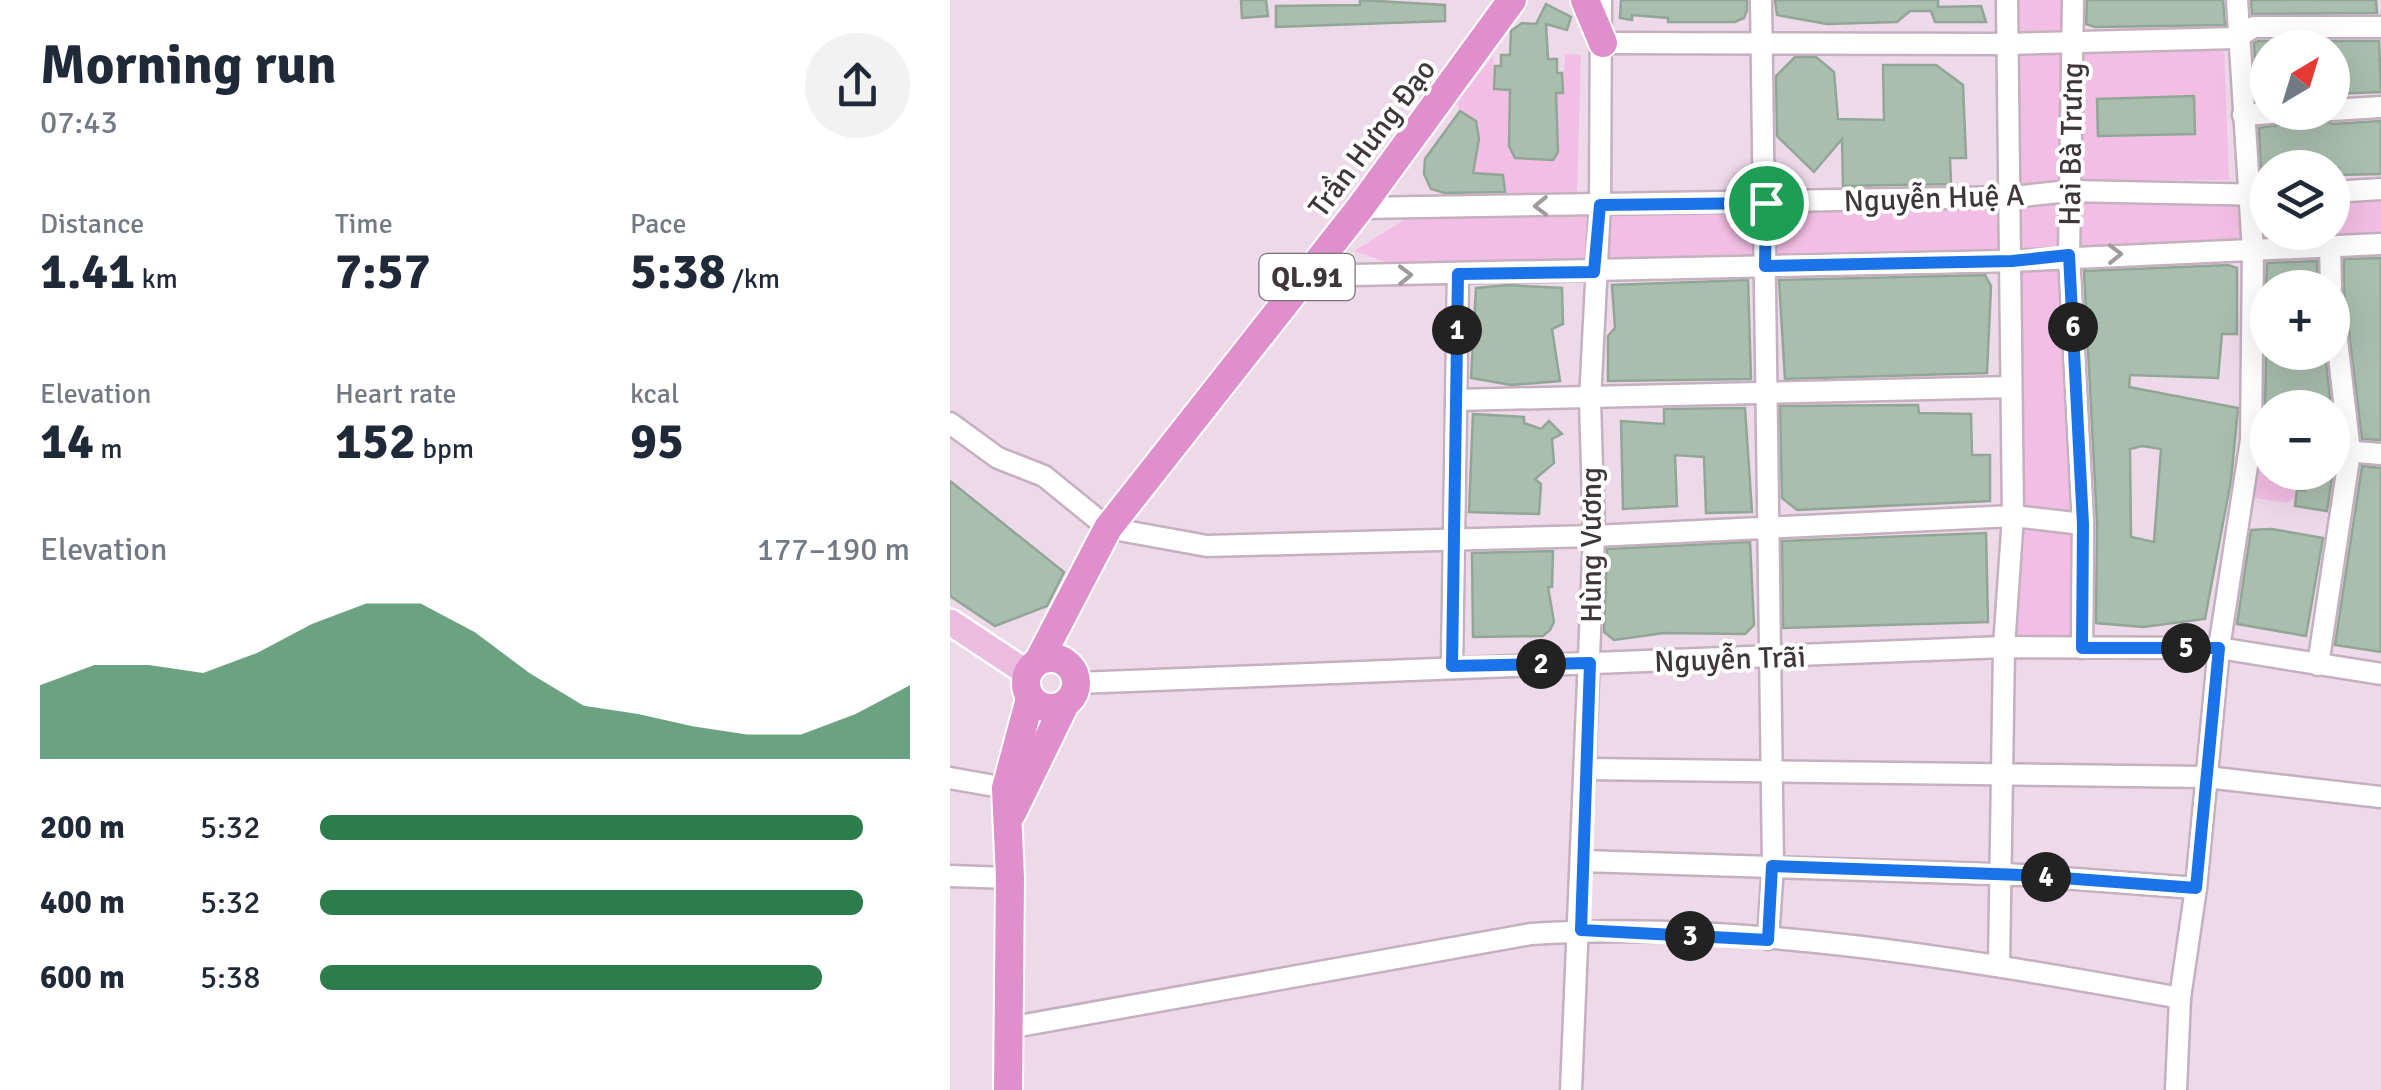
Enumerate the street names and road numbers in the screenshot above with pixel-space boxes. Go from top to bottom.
street label: Trần Hưng Đạo [1301,52,1444,225]
street label: Hai Bà Trưng [2052,62,2091,226]
street label: Nguyễn Huệ A [1843,177,2025,220]
road number: QL.91 [1260,254,1354,300]
street label: Hùng Vương [1573,467,1610,623]
street label: Nguyễn Trãi [1654,638,1807,681]

